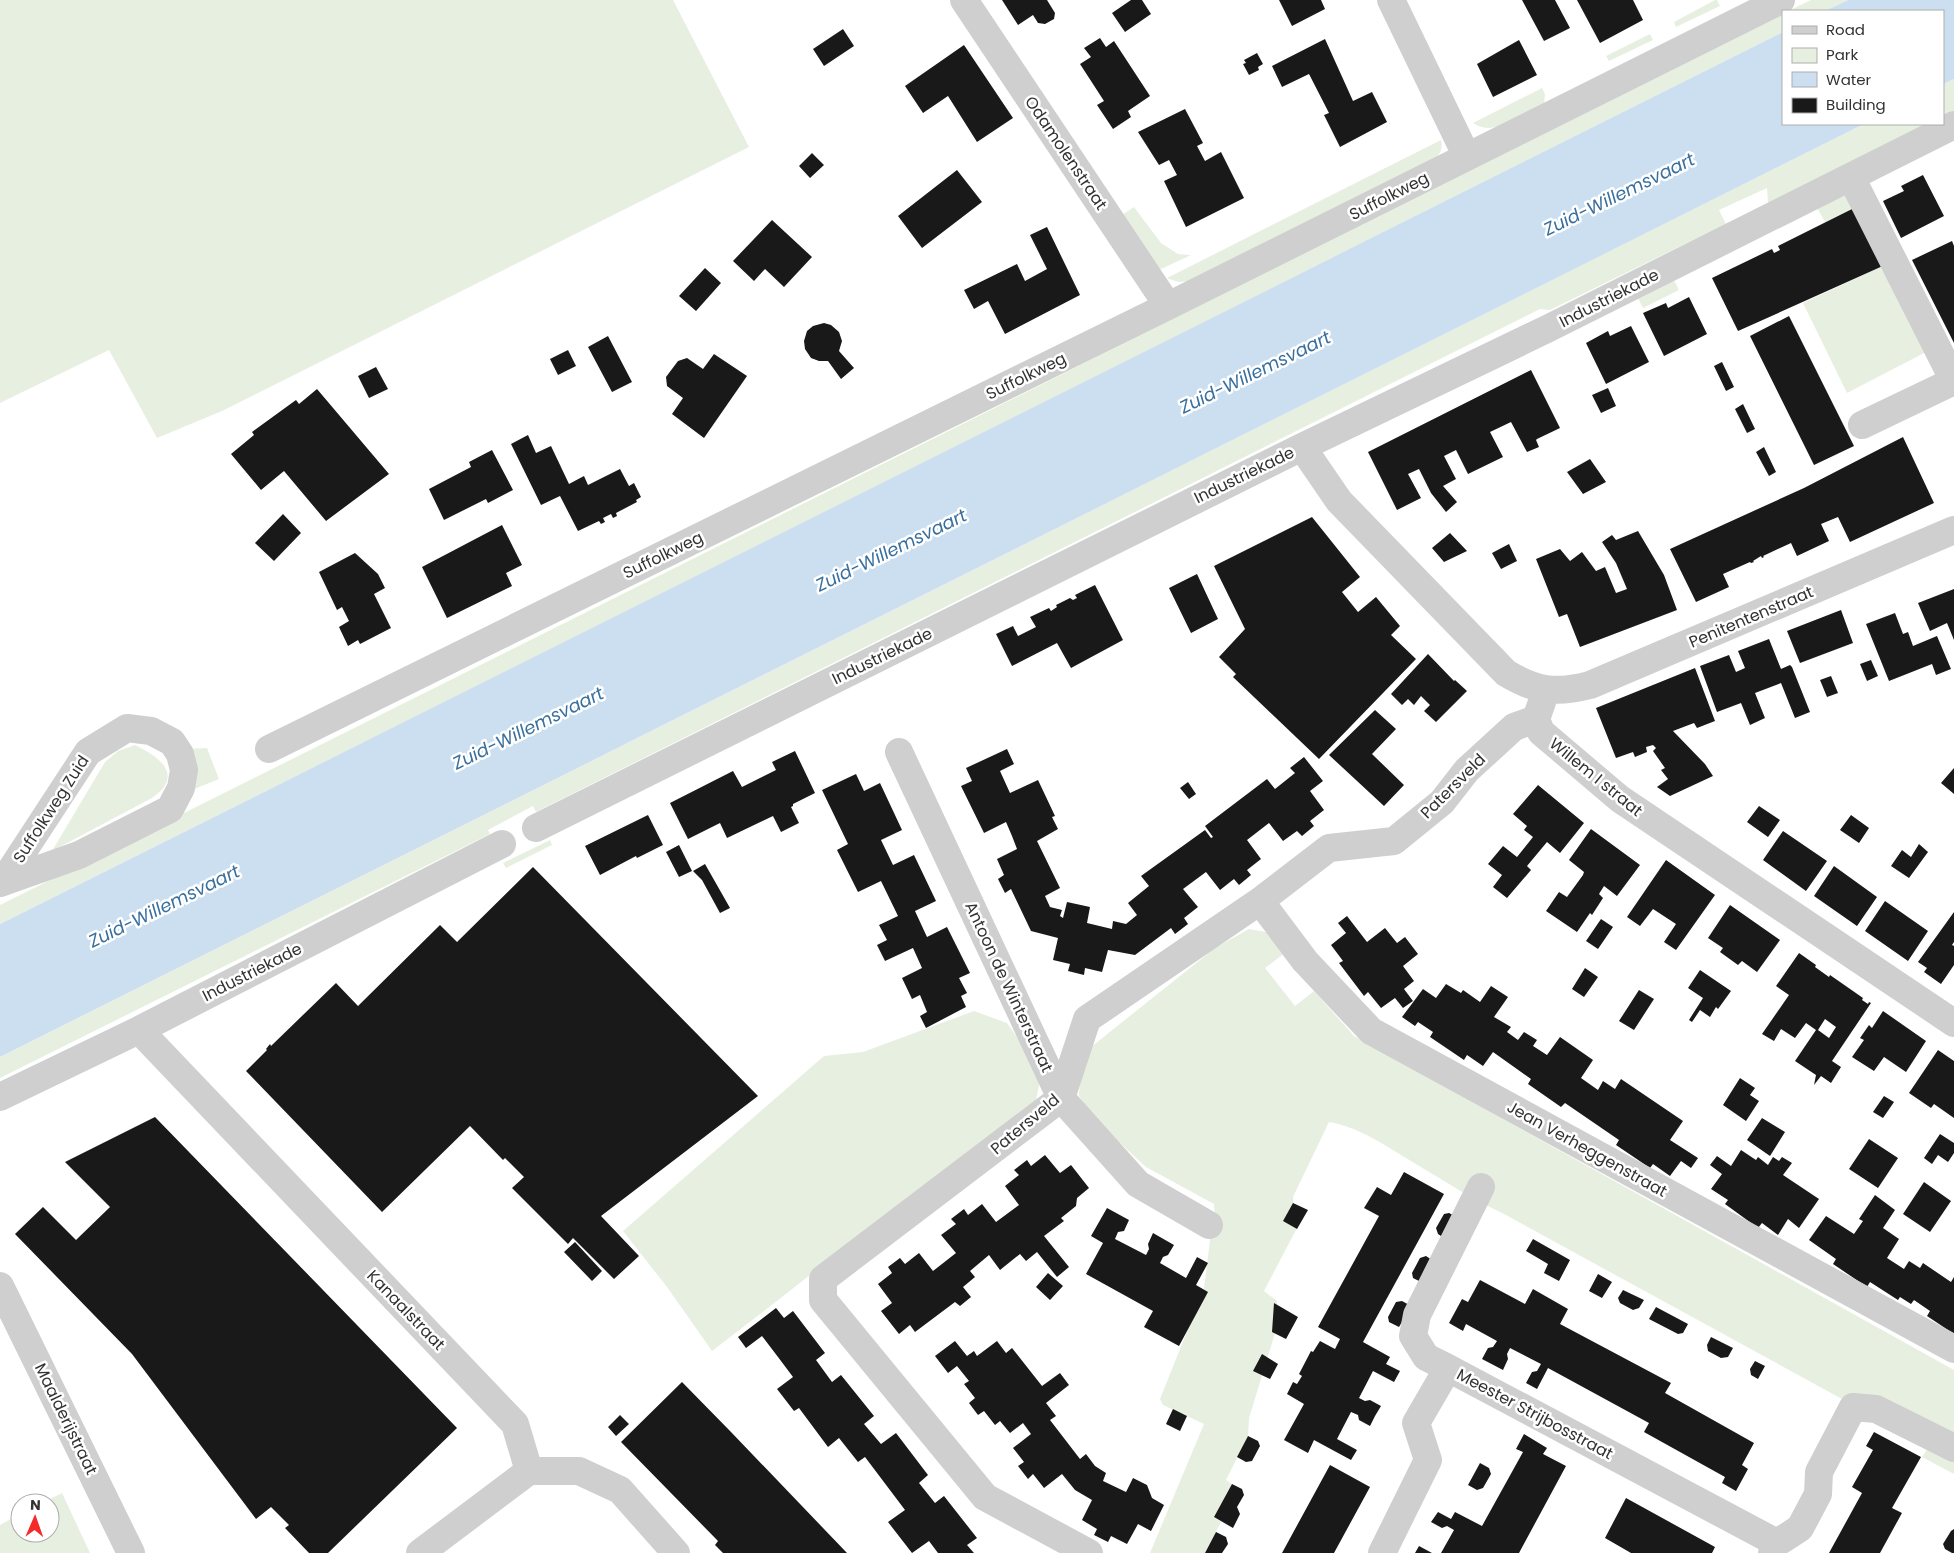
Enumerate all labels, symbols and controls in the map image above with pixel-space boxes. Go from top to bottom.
legend [1782,10,1944,125]
text: Road [1826,19,1865,40]
text: Park [1826,44,1858,65]
text: Water [1826,69,1872,90]
street label: Odamolenstraat [1019,92,1113,215]
text: Building [1826,94,1886,115]
water label: Zuid-Willemsvaart [1538,146,1699,242]
street label: Suffolkweg [1345,166,1433,226]
street label: Industriekade [1555,263,1663,333]
water label: Zuid-Willemsvaart [1174,324,1335,420]
street label: Suffolkweg [982,347,1070,405]
street label: Industriekade [1190,441,1298,509]
water label: Zuid-Willemsvaart [810,502,971,598]
street label: Suffolkweg [619,526,707,584]
street label: Penitentenstraat [1685,580,1817,654]
street label: Industriekade [828,622,936,690]
water label: Zuid-Willemsvaart [447,680,608,776]
street label: Willem I straat [1545,732,1648,822]
street label: Patersveld [1415,748,1491,824]
street label: Suffolkweg Zuid [7,751,95,867]
water label: Zuid-Willemsvaart [83,858,244,954]
street label: Antoon de Winterstraat [959,898,1059,1076]
street label: Industriekade [198,937,306,1007]
street label: Patersveld [986,1088,1064,1160]
street label: Jean Verheggenstraat [1503,1095,1671,1203]
street label: Kanaalstraat [362,1265,450,1355]
street label: Maalderijstraat [29,1359,103,1479]
street label: Meester Strijbosstraat [1453,1363,1617,1465]
north arrow [10,1493,60,1543]
text: N [30,1495,41,1515]

